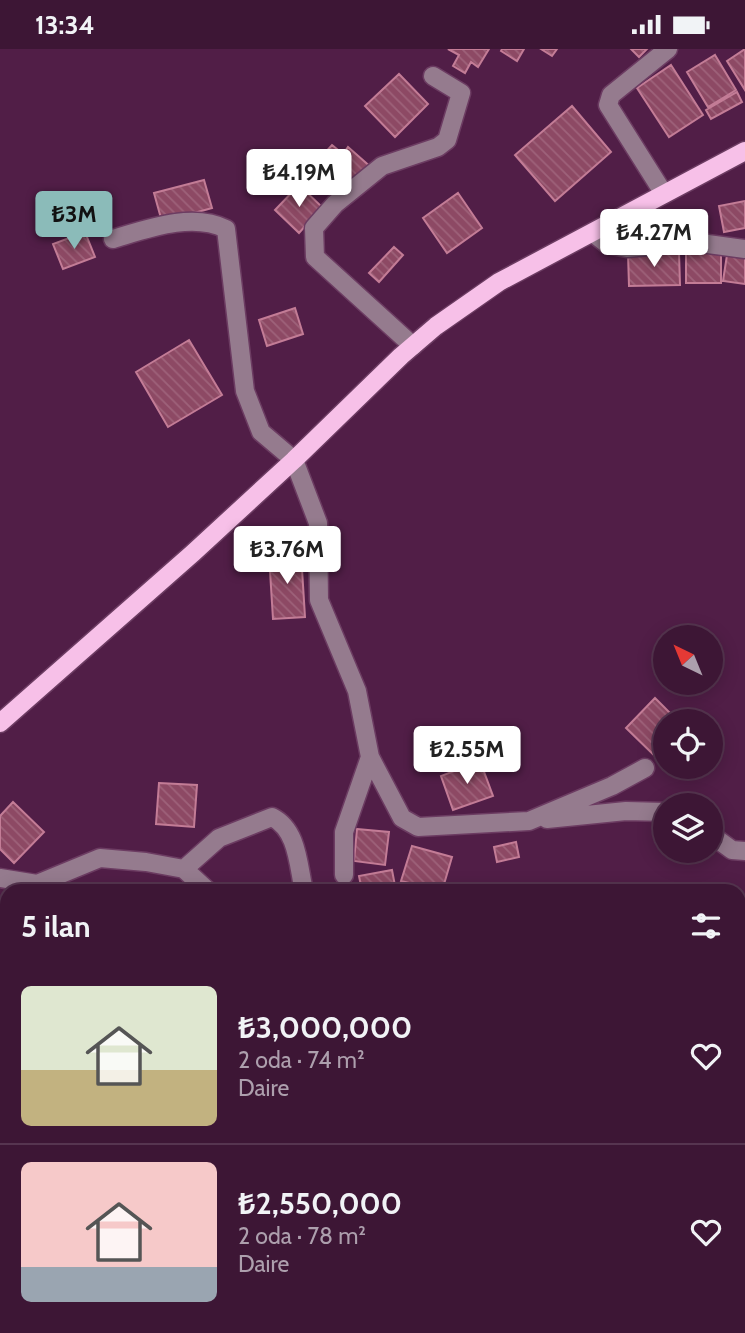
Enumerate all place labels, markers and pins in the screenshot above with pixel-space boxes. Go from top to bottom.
pin: ₺4.19M [242,149,356,209]
pin: ₺3M [40,191,108,251]
pin: ₺4.27M [597,209,711,269]
pin: ₺3.76M [230,526,344,586]
pin: ₺2.55M [410,727,524,786]

